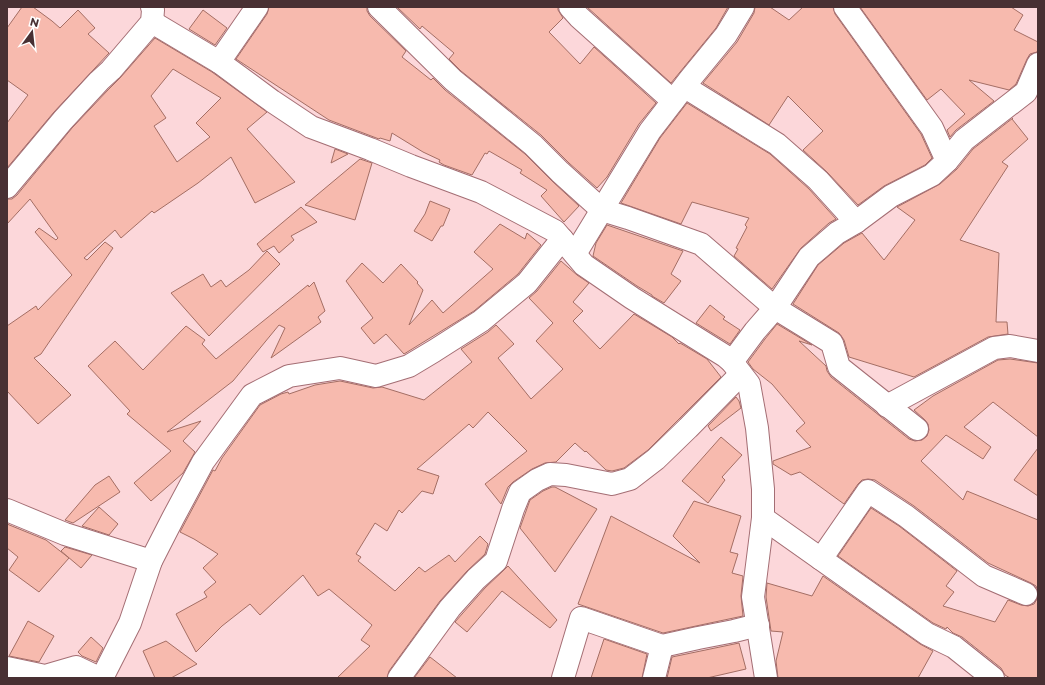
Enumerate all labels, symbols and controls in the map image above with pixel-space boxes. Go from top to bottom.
north arrow [12,12,52,52]
text: N [28,14,41,30]

